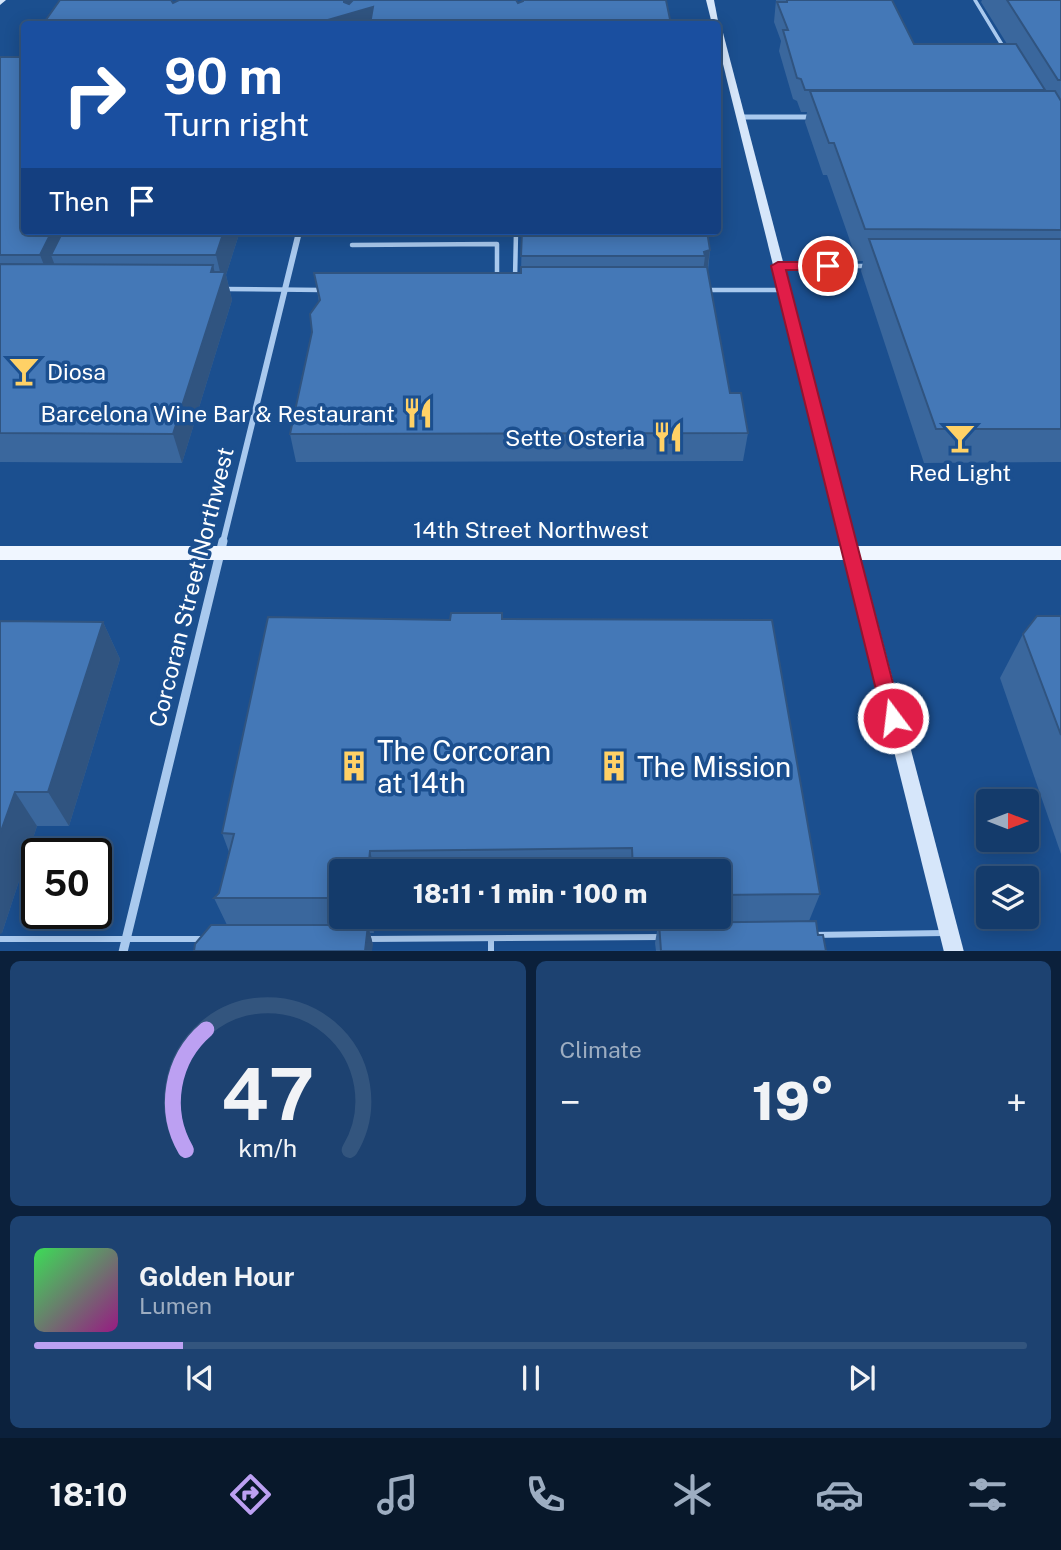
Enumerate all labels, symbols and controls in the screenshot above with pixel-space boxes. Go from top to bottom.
text: 90 m [164,47,283,105]
icon: right [49,49,140,140]
text: Turn right [164,106,309,143]
icon: arrive [123,182,161,220]
text: Then [49,186,109,217]
pin [798,236,858,296]
icon: arrive [809,247,847,285]
bar icon: Diosa [7,354,41,388]
place label: Diosa [47,358,106,385]
restaurant icon: Barcelona Wine Bar & Restaurant [401,396,435,430]
place label: Barcelona Wine Bar & Restaurant [40,400,395,427]
restaurant icon: Sette Osteria [651,420,685,454]
bar icon: Red Light [943,421,977,455]
place label: Sette Osteria [505,424,645,451]
street label: Corcoran Street Northwest [143,444,239,730]
place label: Red Light [909,459,1011,486]
street label: 14th Street Northwest [413,516,649,543]
position arrow [856,681,930,755]
place label: The Corcoran at 14th [377,734,551,799]
building icon: The Corcoran at 14th [337,749,371,783]
building icon: The Mission [597,749,631,783]
place label: The Mission [637,750,791,783]
north arrow [976,789,1040,852]
map controls [976,789,1039,929]
speed limit sign: 50 [21,838,112,929]
button: layers [976,866,1039,929]
text: 18:11 · 1 min · 100 m [413,878,647,909]
text: Climate [560,1036,642,1063]
text: 47 [221,1051,314,1136]
text: 19° [752,1071,835,1132]
text: − [560,1080,581,1125]
text: + [1006,1080,1027,1125]
text: km/h [238,1132,297,1162]
text: Golden Hour [139,1261,294,1292]
text: Lumen [139,1292,212,1319]
icon: previous [181,1359,219,1397]
icon: pause [512,1359,550,1397]
icon: next [843,1359,881,1397]
icon: directions [226,1470,275,1519]
icon: music [373,1470,422,1519]
icon: phone [521,1470,570,1519]
icon: climate [668,1470,717,1519]
icon: car [815,1470,864,1519]
icon: filters [963,1470,1012,1519]
text: 18:10 [49,1476,127,1513]

